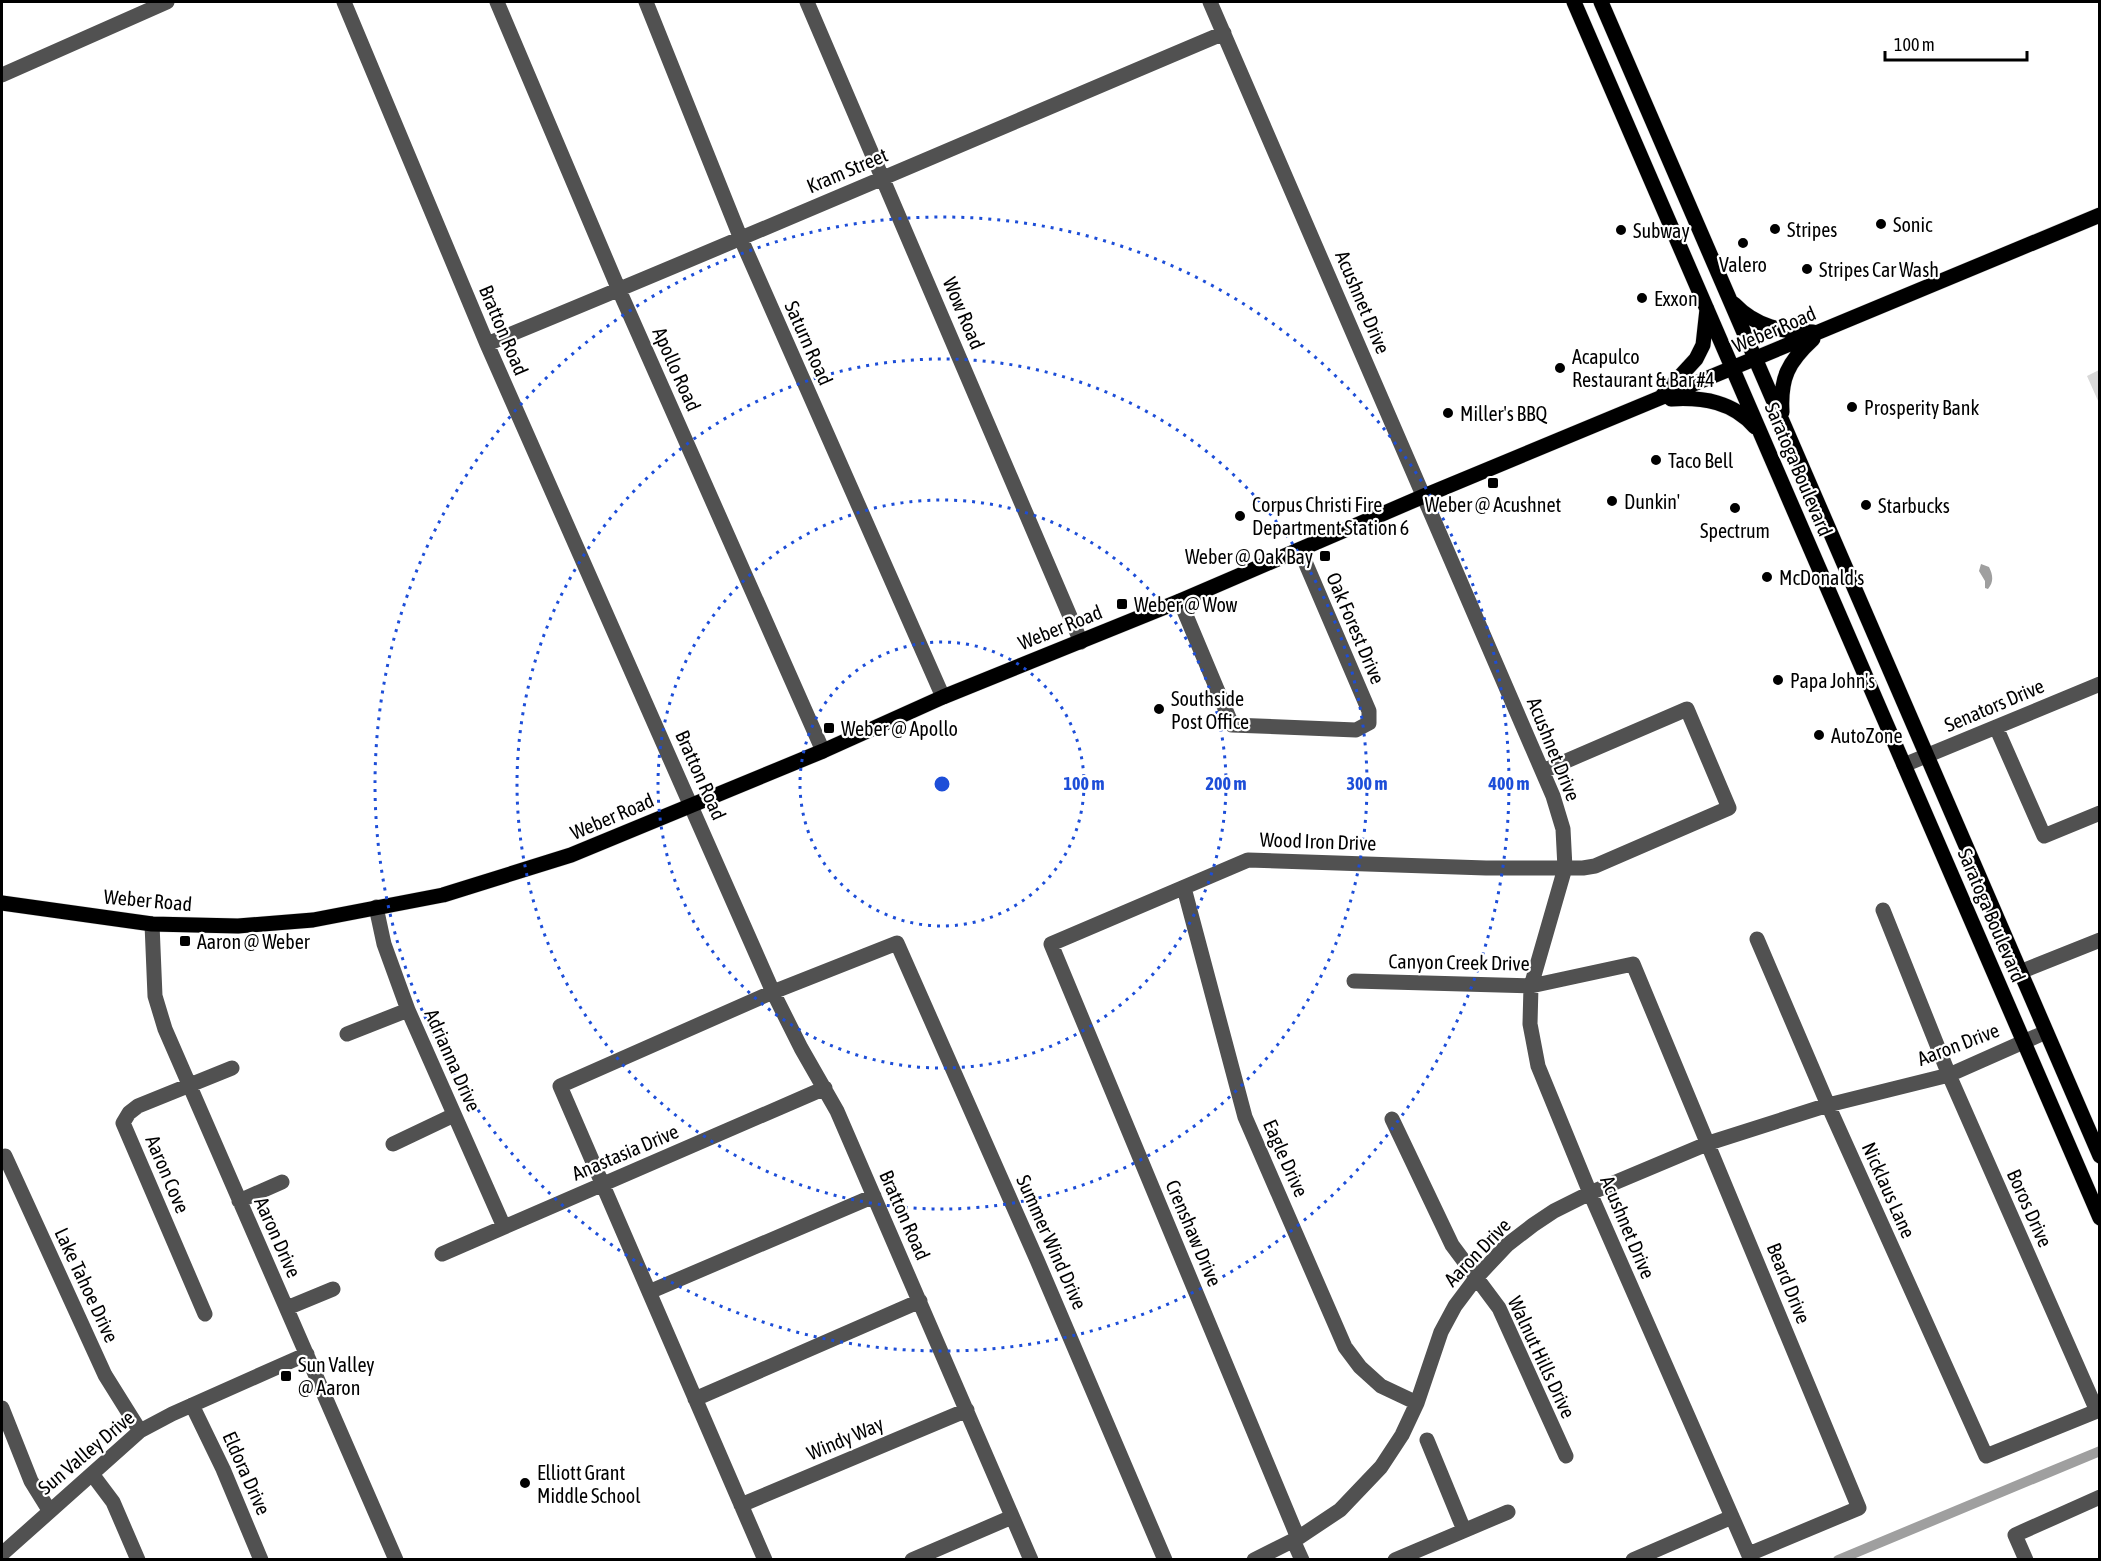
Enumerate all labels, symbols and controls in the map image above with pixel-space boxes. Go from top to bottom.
scale bar [1885,24,2028,62]
text: 100 m [1894,34,1935,55]
street label: Kram Street [803,143,891,197]
place label: Sonic [1893,213,1933,236]
marker: Sonic [1874,217,1888,231]
place label: Stripes [1787,218,1837,241]
place label: Subway [1633,219,1690,242]
marker: Stripes [1768,222,1782,236]
marker: Subway [1614,223,1628,237]
marker: Valero [1736,236,1750,250]
street label: Acushnet Drive [1331,247,1395,357]
place label: Valero [1719,253,1767,276]
place label: Stripes Car Wash [1819,258,1939,281]
marker: Stripes Car Wash [1800,262,1814,276]
street label: Wow Road [939,274,989,352]
street label: Bratton Road [475,281,533,379]
place label: Exxon [1654,287,1698,310]
marker: Exxon [1635,291,1649,305]
street label: Saturn Road [780,297,838,389]
street label: Weber Road [1729,301,1819,357]
street label: Apollo Road [648,323,706,415]
place label: Acapulco Restaurant & Bar #4 [1572,345,1715,391]
marker: Acapulco Restaurant & Bar #4 [1553,361,1567,375]
place label: Prosperity Bank [1864,396,1979,419]
street label: Saratoga Boulevard [1760,399,1838,539]
marker: Prosperity Bank [1845,400,1859,414]
place label: Miller's BBQ [1460,402,1547,425]
marker: Miller's BBQ [1441,406,1455,420]
place label: Taco Bell [1668,449,1734,472]
marker: Taco Bell [1649,453,1663,467]
marker: Weber @ Acushnet [1486,476,1500,490]
place label: Dunkin' [1624,490,1680,513]
place label: Corpus Christi Fire Department Station 6 [1252,493,1409,539]
place label: Weber @ Acushnet [1425,493,1562,516]
marker: Dunkin' [1605,494,1619,508]
place label: Starbucks [1878,494,1950,517]
marker: Starbucks [1859,498,1873,512]
marker: Spectrum [1728,501,1742,515]
marker: Corpus Christi Fire Department Station 6 [1233,509,1247,523]
place label: Spectrum [1700,519,1770,542]
place label: Weber @ Oak Bay [1185,545,1313,568]
marker: Weber @ Oak Bay [1318,549,1332,563]
place label: McDonald's [1779,566,1864,589]
street label: Oak Forest Drive [1322,569,1390,687]
marker: McDonald's [1760,570,1774,584]
place label: Weber @ Wow [1134,593,1238,616]
marker: Weber @ Wow [1115,597,1129,611]
street label: Weber Road [1015,600,1105,654]
place label: Papa John's [1790,669,1875,692]
marker: Papa John's [1771,673,1785,687]
street label: Senators Drive [1941,674,2047,736]
place label: Southside Post Office [1171,687,1249,733]
street label: Acushnet Drive [1523,694,1585,804]
marker: Southside Post Office [1152,702,1166,716]
place label: Weber @ Apollo [841,717,958,740]
marker: Weber @ Apollo [822,721,836,735]
place label: AutoZone [1831,724,1903,747]
street label: Bratton Road [671,727,731,823]
marker: AutoZone [1812,728,1826,742]
text: 100 m [1064,773,1104,794]
text: 200 m [1206,773,1246,794]
text: 300 m [1347,773,1387,794]
text: 400 m [1488,773,1529,794]
centre of rings [932,774,952,794]
street label: Weber Road [567,788,657,844]
street label: Wood Iron Drive [1259,827,1377,855]
street label: Saratoga Boulevard [1953,845,2031,985]
street label: Weber Road [103,885,193,915]
place label: Aaron @ Weber [197,930,311,953]
marker: Aaron @ Weber [178,934,192,948]
street label: Canyon Creek Drive [1388,949,1530,975]
street label: Adrianna Drive [420,1005,486,1115]
street label: Aaron Drive [1914,1018,2002,1070]
street label: Eagle Drive [1259,1116,1313,1200]
street label: Anastasia Drive [568,1119,682,1185]
street label: Aaron Cove [141,1132,195,1216]
street label: Nicklaus Lane [1858,1139,1920,1241]
street label: Boros Drive [2003,1165,2057,1251]
street label: Bratton Road [875,1167,935,1263]
street label: Summer Wind Drive [1012,1171,1092,1313]
street label: Acushnet Drive [1596,1172,1660,1282]
street label: Crenshaw Drive [1161,1176,1227,1290]
street label: Aaron Drive [250,1193,306,1281]
street label: Aaron Drive [1439,1213,1515,1291]
street label: Lake Tahoe Drive [50,1224,124,1346]
street label: Beard Drive [1762,1239,1816,1327]
street label: Walnut Hills Drive [1504,1292,1580,1422]
place label: Sun Valley @ Aaron [298,1353,375,1399]
marker: Sun Valley @ Aaron [279,1369,293,1383]
street label: Sun Valley Drive [33,1405,139,1499]
street label: Windy Way [803,1412,887,1464]
street label: Eldora Drive [218,1428,276,1518]
place label: Elliott Grant Middle School [537,1461,641,1507]
marker: Elliott Grant Middle School [518,1476,532,1490]

